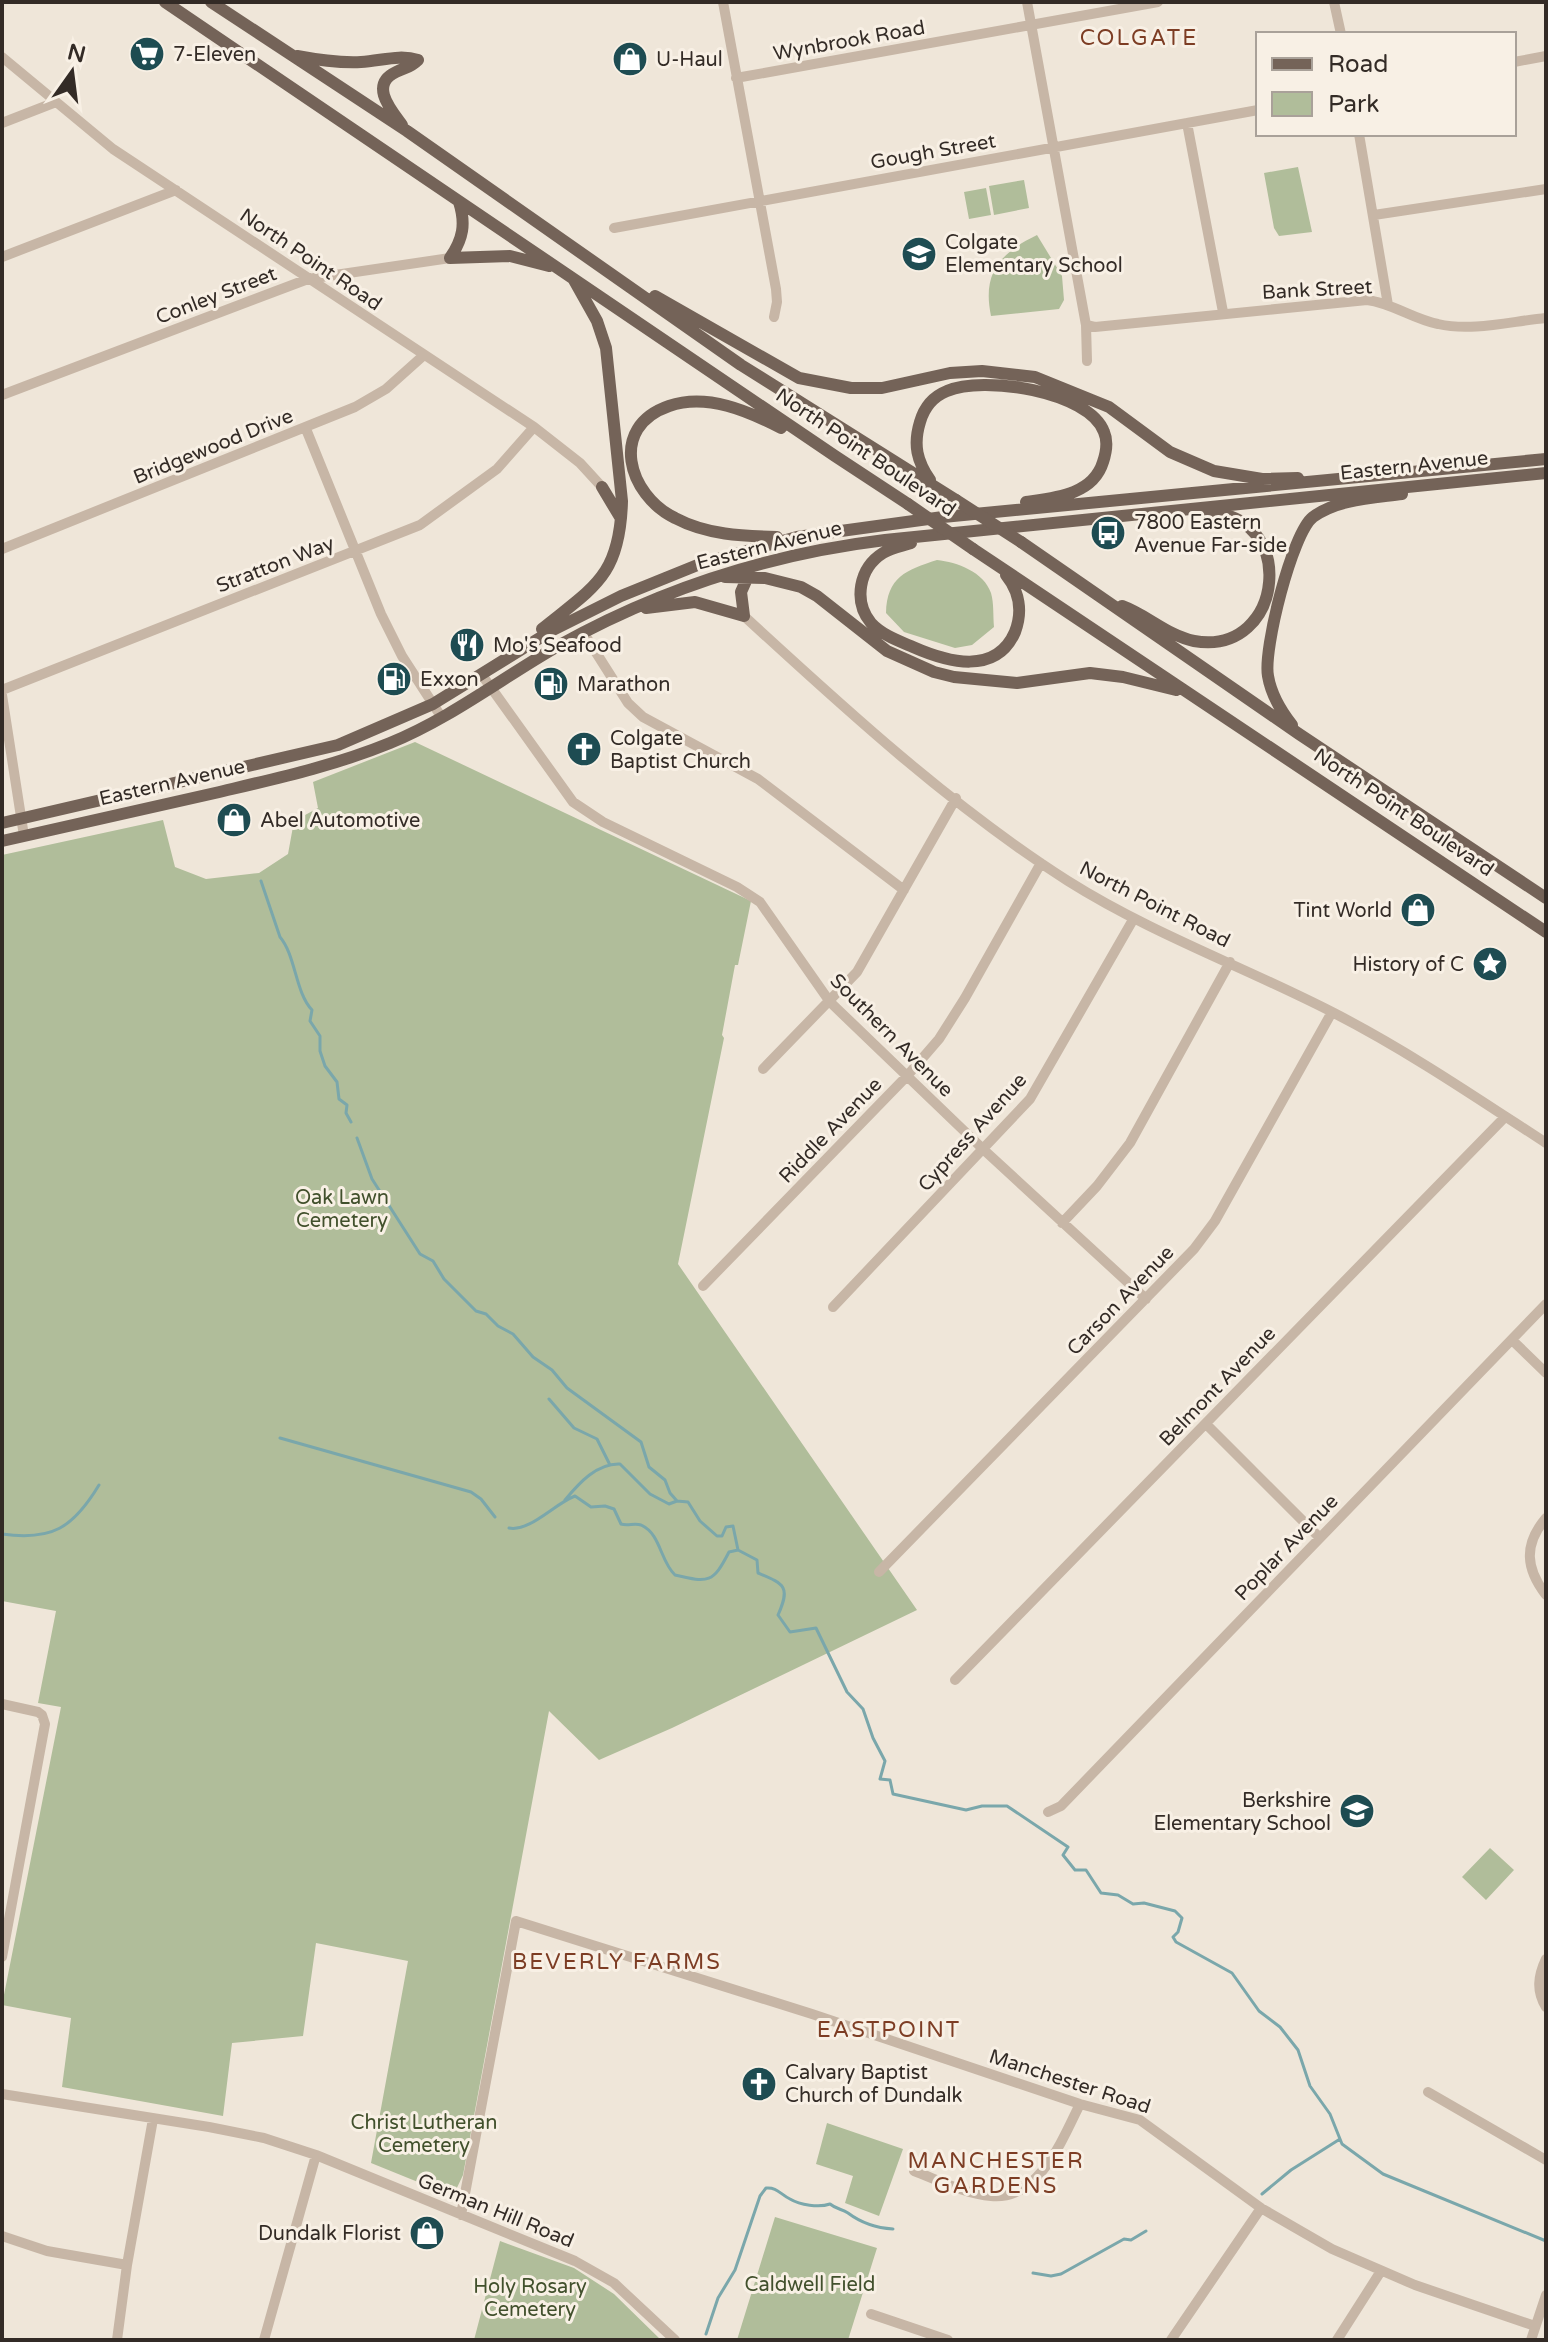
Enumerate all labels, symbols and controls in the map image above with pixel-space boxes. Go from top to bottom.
street label: Wynbrook Road [771,16,927,66]
district label: COLGATE [1080,25,1198,51]
north arrow [32,32,112,112]
legend [1256,32,1516,136]
supermarket icon: 7-Eleven [128,35,166,73]
text: N [65,39,88,68]
shop icon: U-Haul [611,40,649,78]
place label: 7-Eleven [173,43,256,67]
place label: U-Haul [656,48,723,72]
text: Road [1328,50,1388,79]
text: Park [1328,90,1379,119]
street label: Gough Street [869,129,998,175]
street label: North Point Road [235,203,386,316]
place label: Colgate Elementary School [945,231,1123,278]
school or university icon: Colgate Elementary School [900,235,938,273]
street label: Conley Street [153,262,280,330]
street label: Bank Street [1261,275,1373,305]
street label: North Point Boulevard [771,384,960,522]
street label: Bridgewood Drive [130,404,297,490]
street label: Eastern Avenue [1339,446,1489,486]
place label: 7800 Eastern Avenue Far-side [1134,511,1287,558]
bus stop icon: 7800 Eastern Avenue Far-side [1089,514,1127,552]
street label: Eastern Avenue [694,516,844,576]
street label: Stratton Way [213,531,338,598]
restaurant icon: Mo's Seafood [448,626,486,664]
place label: Mo's Seafood [493,634,622,658]
fuel station icon: Exxon [375,660,413,698]
fuel station icon: Marathon [532,665,570,703]
place label: Exxon [420,668,479,692]
place label: Marathon [577,673,670,697]
place label: Colgate Baptist Church [610,727,751,774]
church icon: Colgate Baptist Church [565,730,603,768]
street label: North Point Boulevard [1309,744,1498,882]
street label: Eastern Avenue [97,755,247,811]
shop icon: Abel Automotive [215,801,253,839]
place label: Abel Automotive [260,809,420,833]
street label: North Point Road [1075,857,1234,953]
shop icon: Tint World [1399,891,1437,929]
place label: Tint World [1294,899,1392,923]
place icon: History of C [1471,945,1509,983]
place label: History of C [1353,953,1464,977]
street label: Southern Avenue [825,969,958,1102]
street label: Cypress Avenue [913,1069,1032,1197]
street label: Riddle Avenue [774,1073,887,1189]
park label: Oak Lawn Cemetery [295,1186,389,1233]
street label: Carson Avenue [1062,1241,1179,1361]
street label: Belmont Avenue [1155,1322,1281,1451]
street label: Poplar Avenue [1230,1490,1343,1606]
place label: Berkshire Elementary School [1153,1789,1331,1836]
school or university icon: Berkshire Elementary School [1338,1792,1376,1830]
district label: BEVERLY FARMS [512,1949,722,1975]
district label: EASTPOINT [817,2017,961,2043]
street label: Manchester Road [986,2045,1153,2119]
place label: Calvary Baptist Church of Dundalk [785,2061,963,2108]
church icon: Calvary Baptist Church of Dundalk [740,2065,778,2103]
park label: Christ Lutheran Cemetery [351,2111,498,2158]
district label: MANCHESTER GARDENS [907,2148,1085,2199]
street label: German Hill Road [414,2169,577,2253]
shop icon: Dundalk Florist [408,2214,446,2252]
place label: Dundalk Florist [258,2222,401,2246]
park label: Caldwell Field [745,2273,875,2297]
park label: Holy Rosary Cemetery [473,2275,587,2322]

